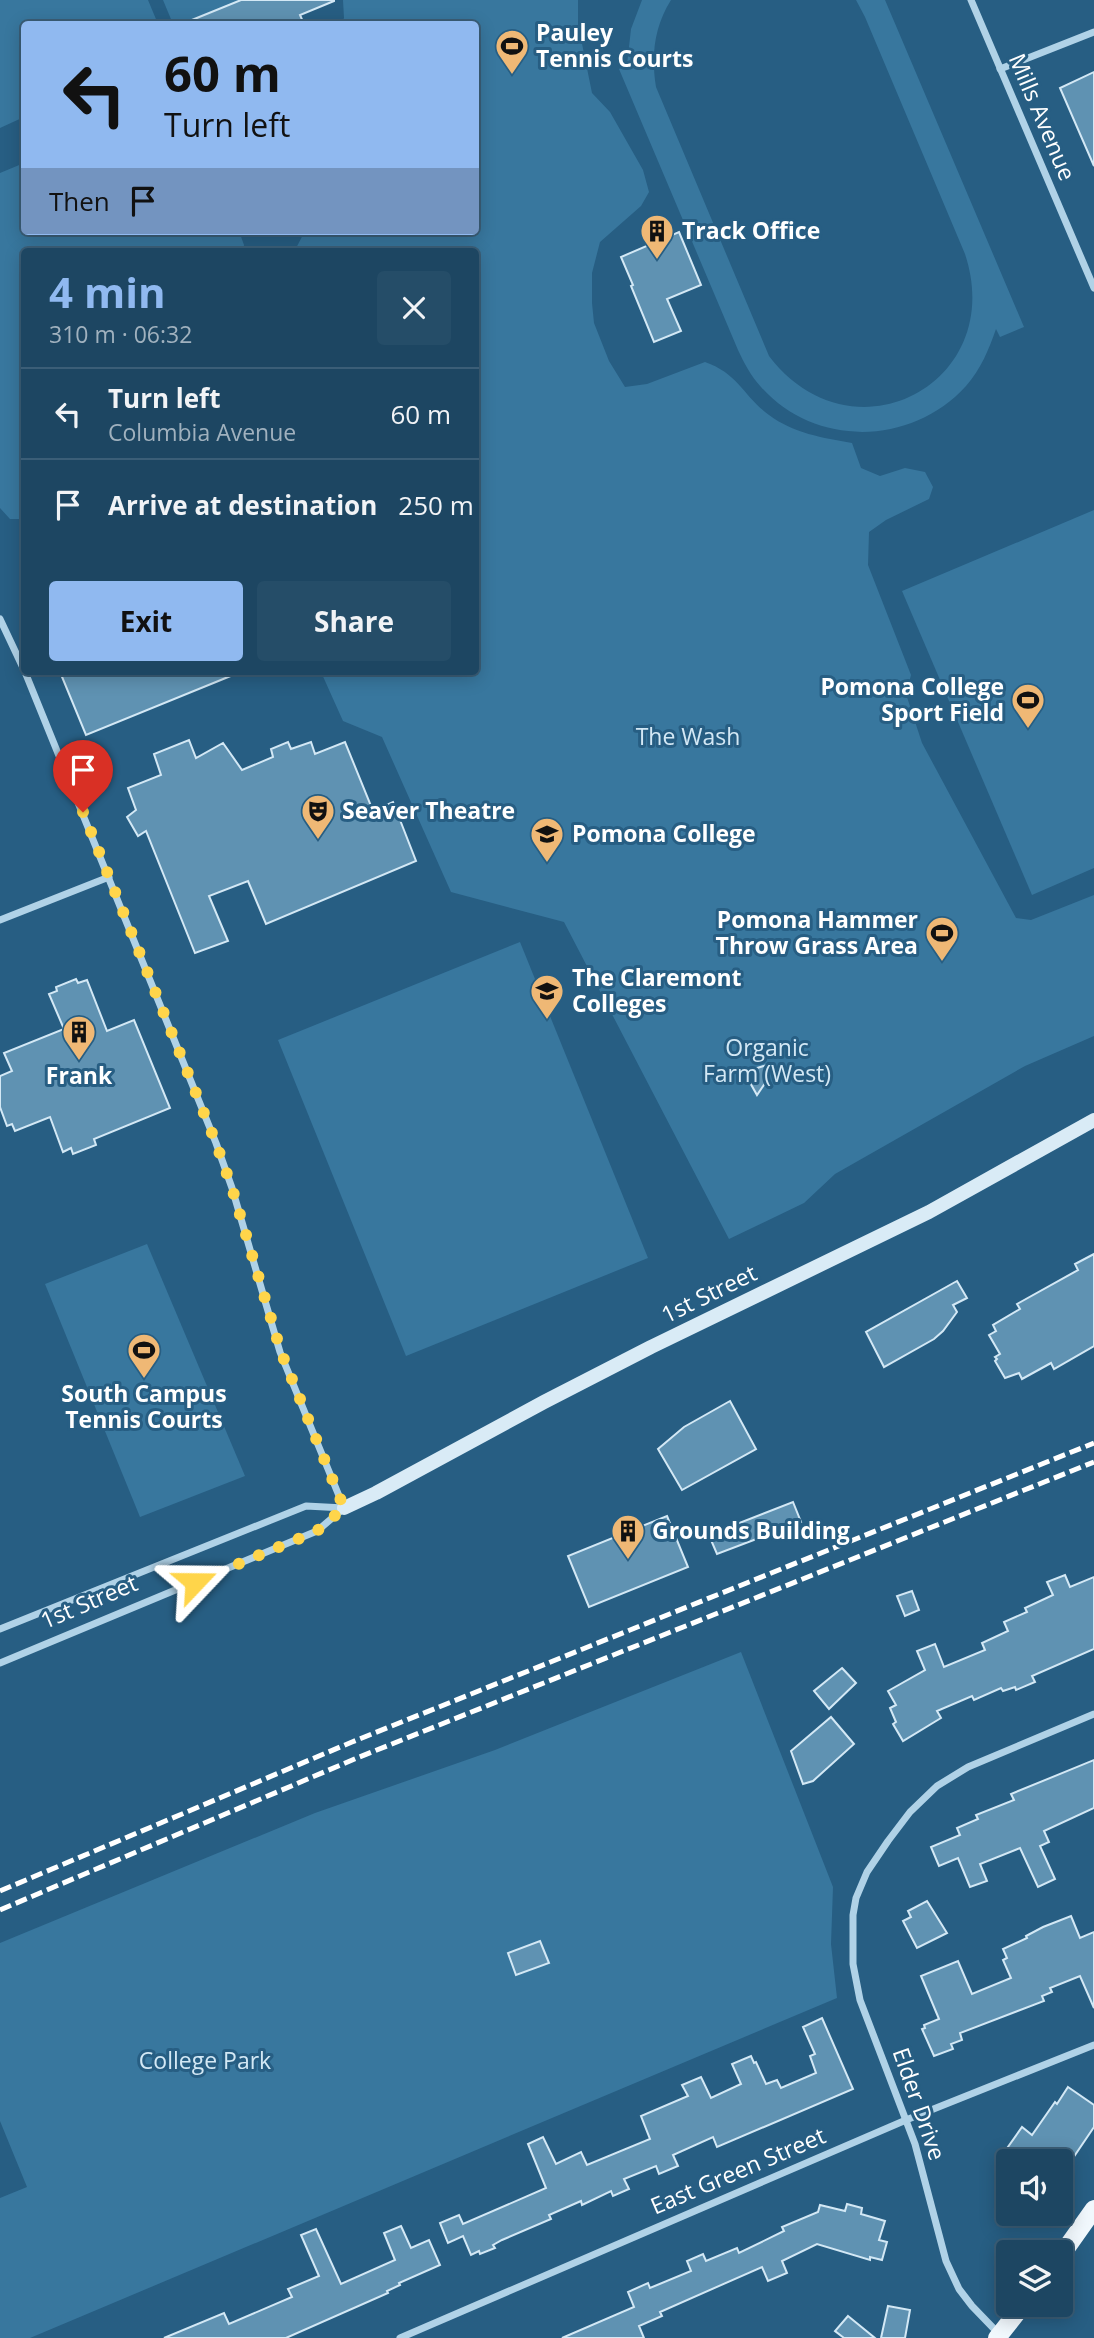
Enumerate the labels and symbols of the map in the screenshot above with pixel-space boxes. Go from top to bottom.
place label: Pauley Tennis Courts [536,16,693,74]
sports icon: Pauley Tennis Courts [493,27,531,76]
street label: Mills Avenue [1002,48,1084,185]
building icon: Track Office [638,212,676,261]
place label: Track Office [682,214,820,246]
place label: Pomona College Sport Field [820,670,1004,728]
sports icon: Pomona College Sport Field [1009,681,1047,730]
park label: The Wash [636,720,740,752]
pin [53,740,113,812]
theatre icon: Seaver Theatre [299,792,337,841]
place label: Seaver Theatre [342,794,515,826]
school or university icon: Pomona College [528,815,566,864]
place label: Pomona College [572,817,756,849]
place label: Pomona Hammer Throw Grass Area [716,903,918,961]
sports icon: Pomona Hammer Throw Grass Area [923,914,961,963]
place label: The Claremont Colleges [572,961,742,1019]
school or university icon: The Claremont Colleges [528,972,566,1021]
building icon: Frank [60,1013,98,1062]
park label: Organic Farm (West) [703,1031,831,1089]
place label: Frank [46,1059,113,1091]
street label: 1st Street [655,1256,762,1330]
sports icon: South Campus Tennis Courts [125,1331,163,1380]
place label: South Campus Tennis Courts [61,1377,227,1435]
building icon: Grounds Building [609,1512,647,1561]
place label: Grounds Building [652,1514,850,1546]
position arrow [158,1545,232,1619]
street label: 1st Street [35,1566,142,1636]
street label: Elder Drive [886,2043,954,2164]
park label: College Park [139,2044,271,2076]
street label: East Green Street [645,2119,830,2221]

